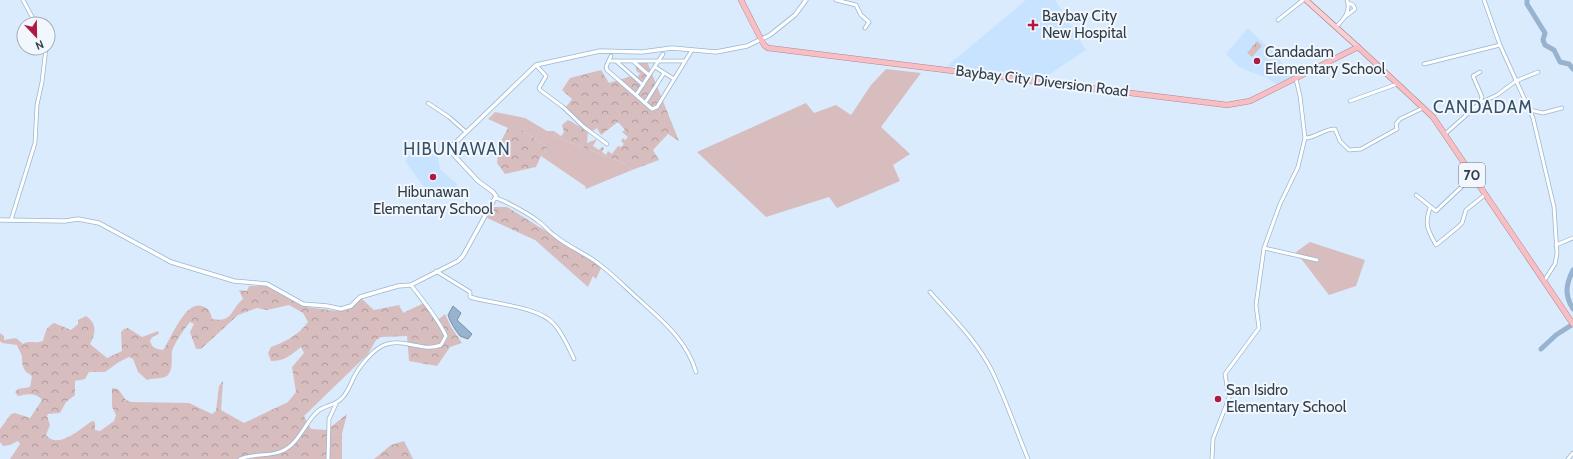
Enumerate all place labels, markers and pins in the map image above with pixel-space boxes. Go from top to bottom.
place label: Baybay City New Hospital [1042,7,1127,42]
marker: Baybay City New Hospital [1027,19,1039,31]
place label: Candadam Elementary School [1265,43,1386,78]
marker: Candadam Elementary School [1252,56,1262,66]
marker: Hibunawan Elementary School [428,172,438,182]
place label: Hibunawan Elementary School [373,183,494,218]
place label: San Isidro Elementary School [1226,381,1347,416]
marker: San Isidro Elementary School [1213,394,1223,404]

